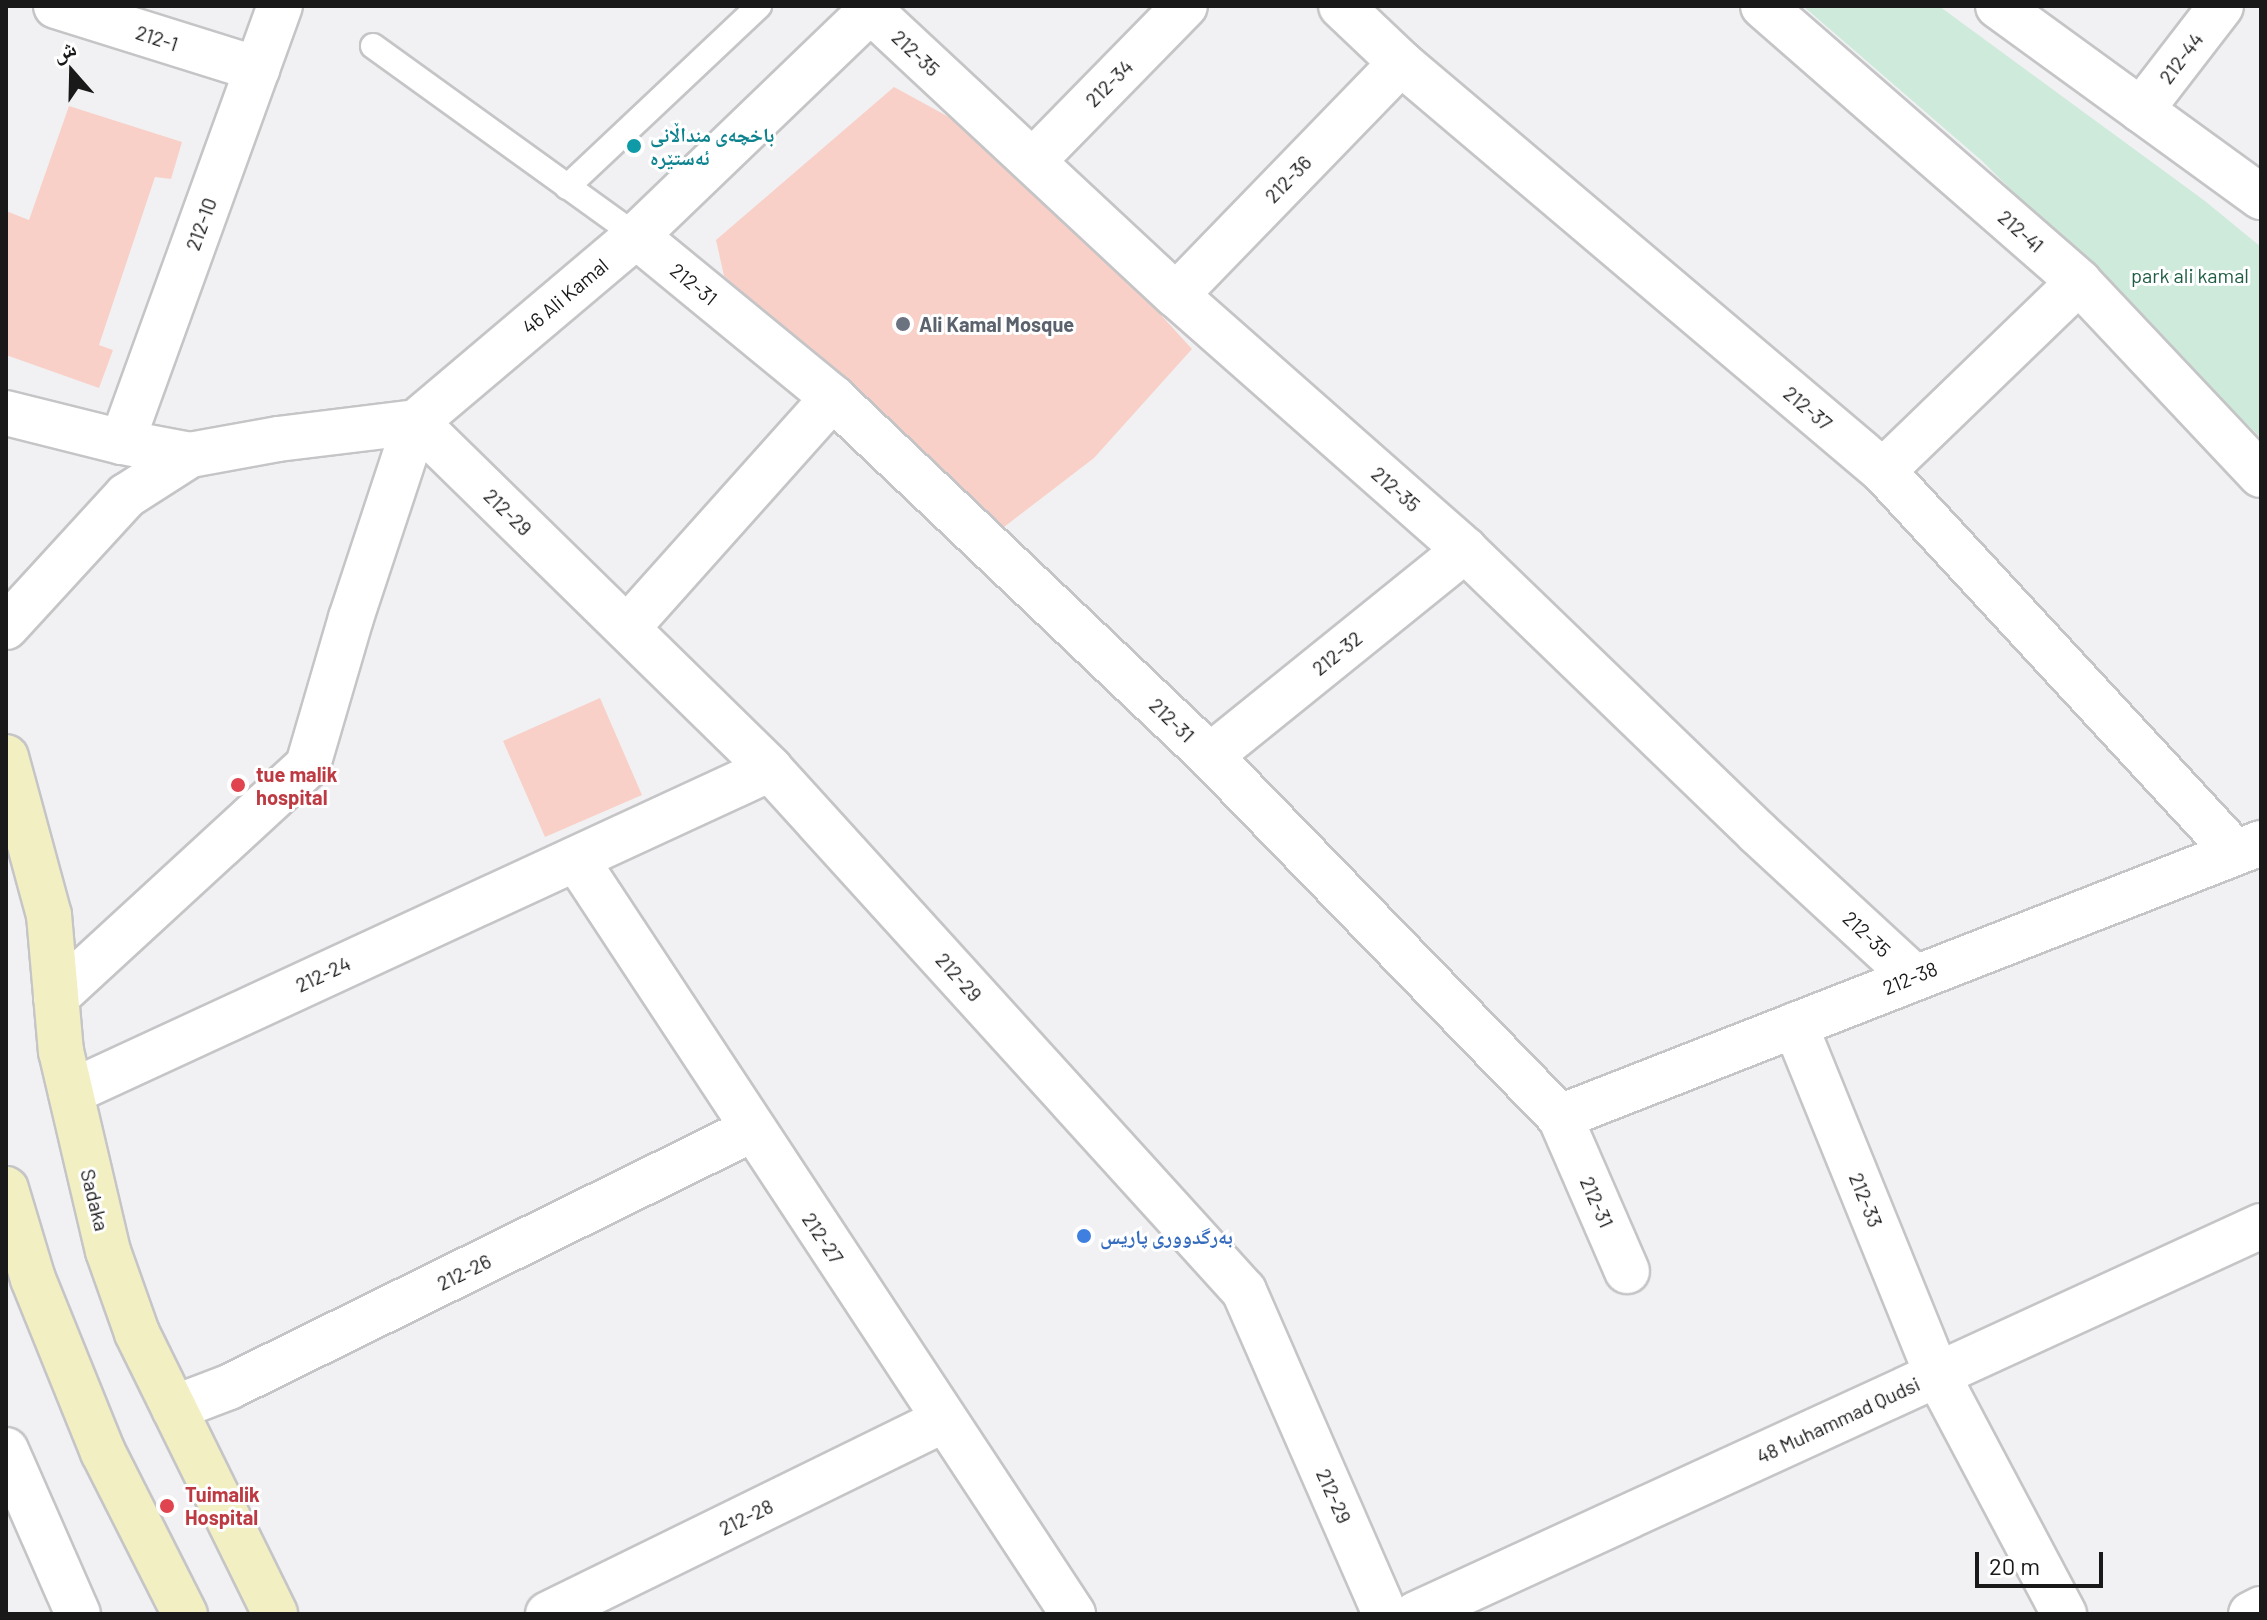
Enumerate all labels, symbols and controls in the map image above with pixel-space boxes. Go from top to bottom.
street label: 212-1 [133,20,181,56]
street label: 212-35 [887,25,945,81]
street label: 212-44 [2154,28,2208,88]
north arrow [32,32,112,112]
text: ش [48,33,79,66]
street label: 212-34 [1080,54,1138,112]
place label: باخچەی منداڵانی ئەستێرە [650,122,774,169]
marker: باخچەی منداڵانی ئەستێرە [625,137,643,155]
street label: 212-36 [1260,150,1316,208]
street label: 212-10 [180,194,222,254]
street label: 212-41 [1993,205,2049,257]
street label: 46 Ali Kamal [517,253,613,339]
street label: 212-31 [666,258,722,310]
park label: park ali kamal [2131,263,2249,287]
place label: Ali Kamal Mosque [919,312,1074,336]
marker: Ali Kamal Mosque [894,315,912,333]
street label: 212-37 [1779,381,1837,435]
street label: 212-35 [1367,461,1425,517]
street label: 212-29 [479,484,537,540]
street label: 212-32 [1307,626,1367,680]
street label: 212-31 [1145,693,1199,747]
place label: tue malik hospital [256,762,337,809]
marker: tue malik hospital [227,774,249,796]
street label: 212-35 [1838,906,1896,962]
street label: 212-29 [931,948,987,1006]
street label: 212-24 [292,951,354,997]
street label: 212-38 [1879,956,1941,1000]
street label: Sadaka [76,1167,114,1233]
street label: 212-33 [1844,1169,1888,1231]
street label: 212-31 [1575,1173,1619,1231]
street label: 212-27 [797,1208,849,1268]
place label: بەرگدووری پاریس [1100,1224,1233,1248]
marker: بەرگدووری پاریس [1075,1227,1093,1245]
street label: 212-26 [433,1249,495,1295]
street label: 48 Muhammad Qudsi [1752,1372,1924,1468]
street label: 212-29 [1311,1465,1357,1527]
place label: Tuimalik Hospital [185,1482,260,1529]
street label: 212-28 [715,1494,777,1540]
marker: Tuimalik Hospital [156,1495,178,1517]
scale bar [1979,1536,2107,1586]
text: 20 m [1989,1551,2040,1580]

